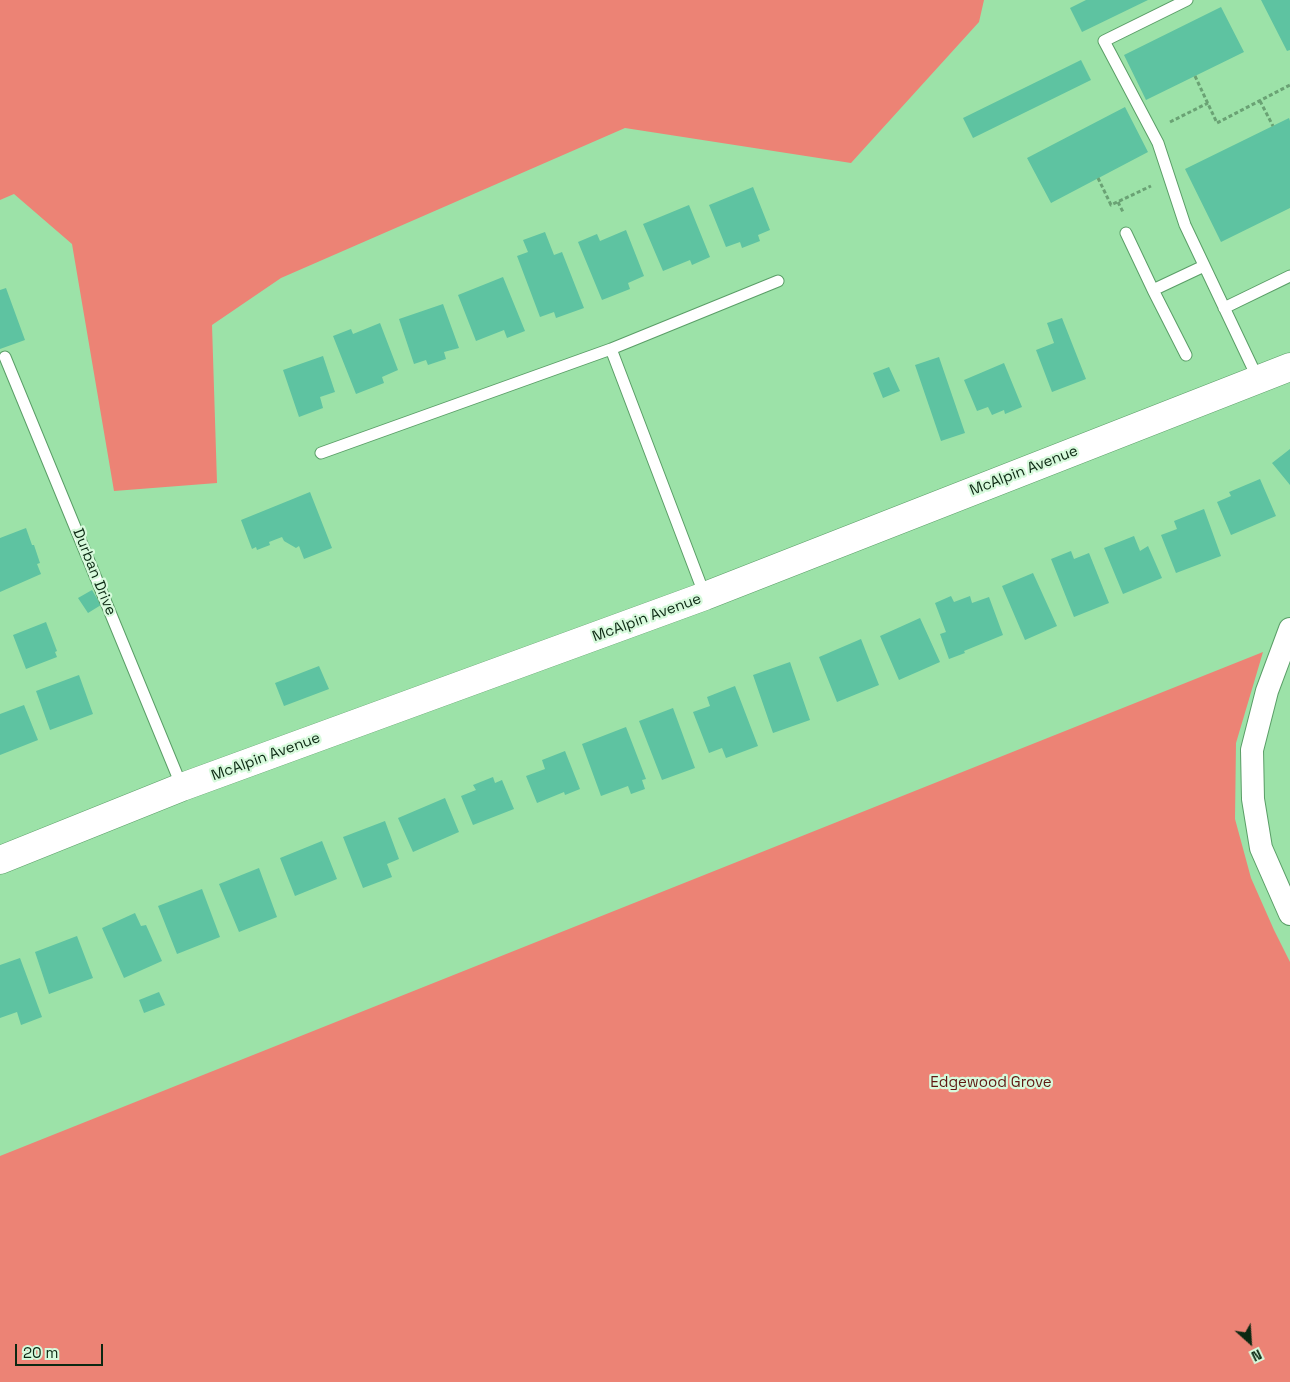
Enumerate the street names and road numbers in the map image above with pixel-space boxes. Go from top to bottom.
street label: McAlpin Avenue [967,442,1081,500]
street label: Durban Drive [68,526,120,618]
street label: McAlpin Avenue [590,590,704,646]
street label: McAlpin Avenue [209,729,323,785]

